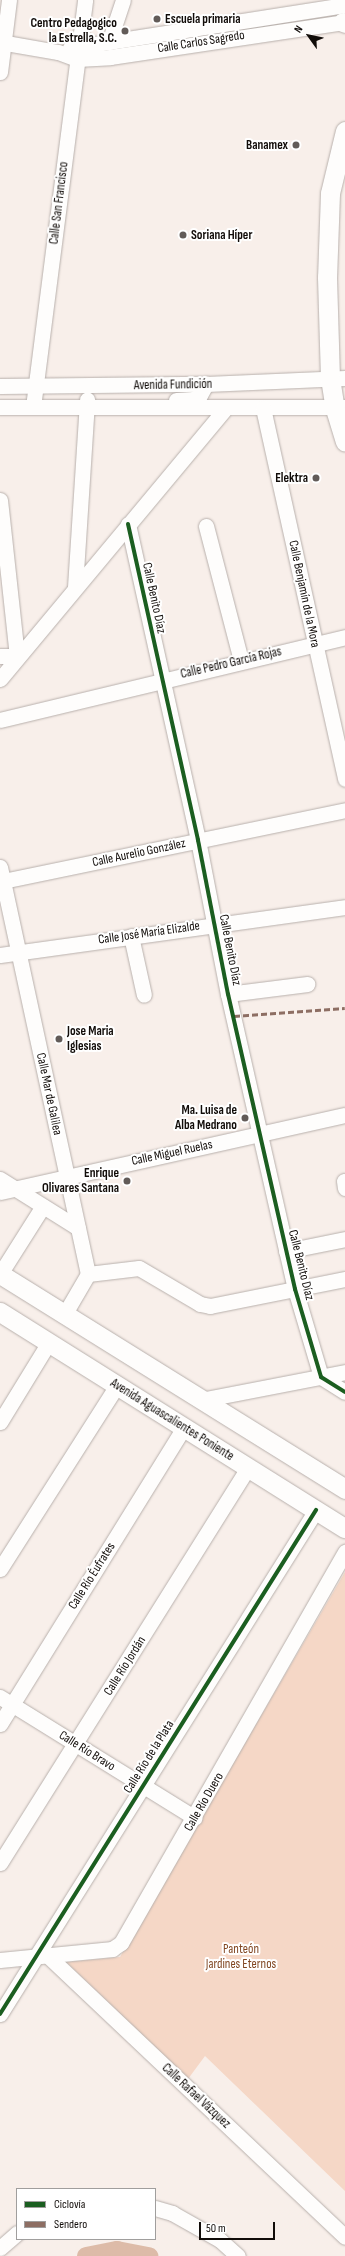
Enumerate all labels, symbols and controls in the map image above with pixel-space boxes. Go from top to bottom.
place label: Escuela primaria [165,11,241,27]
marker: Escuela primaria [152,14,162,24]
place label: Centro Pedagogico la Estrella, S.C. [30,16,117,47]
north arrow [289,16,329,56]
text: N [291,23,306,35]
marker: Centro Pedagogico la Estrella, S.C. [120,26,130,36]
street label: Calle Carlos Sagredo [156,27,246,57]
place label: Banamex [246,137,288,153]
marker: Banamex [291,140,301,150]
street label: Calle San Francisco [46,161,72,245]
place label: Soriana Híper [191,227,252,243]
marker: Soriana Híper [178,230,188,240]
street label: Avenida Fundición [134,377,212,393]
place label: Elektra [275,470,308,486]
marker: Elektra [311,473,321,483]
street label: Calle Benjamín de la Mora [285,539,323,649]
street label: Calle Benito Díaz [139,561,169,635]
street label: Calle Pedro García Rojas [179,644,283,682]
street label: Calle Aurelio González [91,835,187,871]
street label: Calle Benito Díaz [215,913,245,987]
street label: Calle José María Elizalde [97,918,201,948]
place label: Jose Maria Iglesias [67,1024,114,1055]
marker: Jose Maria Iglesias [54,1034,64,1044]
street label: Calle Mar de Galilea [33,1051,65,1137]
place label: Ma. Luisa de Alba Medrano [175,1103,237,1134]
marker: Ma. Luisa de Alba Medrano [240,1113,250,1123]
street label: Calle Miguel Ruelas [130,1137,214,1169]
place label: Enrique Olivares Santana [42,1166,119,1197]
marker: Enrique Olivares Santana [122,1176,132,1186]
street label: Calle Benito Díaz [285,1228,317,1302]
street label: Avenida Aguascalientes Poniente [107,1376,237,1464]
street label: Calle Río Éufrates [65,1540,119,1612]
street label: Calle Río Jordán [101,1634,149,1698]
street label: Calle Río de la Plata [120,1718,178,1796]
street label: Calle Río Bravo [56,1728,118,1774]
street label: Calle Río Duero [181,1770,227,1834]
park label: Panteón Jardines Eternos [206,1942,276,1973]
street label: Calle Rafael Vázquez [158,2060,234,2132]
legend [16,2188,156,2240]
text: Ciclovía [54,2197,85,2212]
scale bar [201,2214,277,2240]
text: Sendero [54,2217,87,2232]
text: 50 m [206,2221,226,2236]

